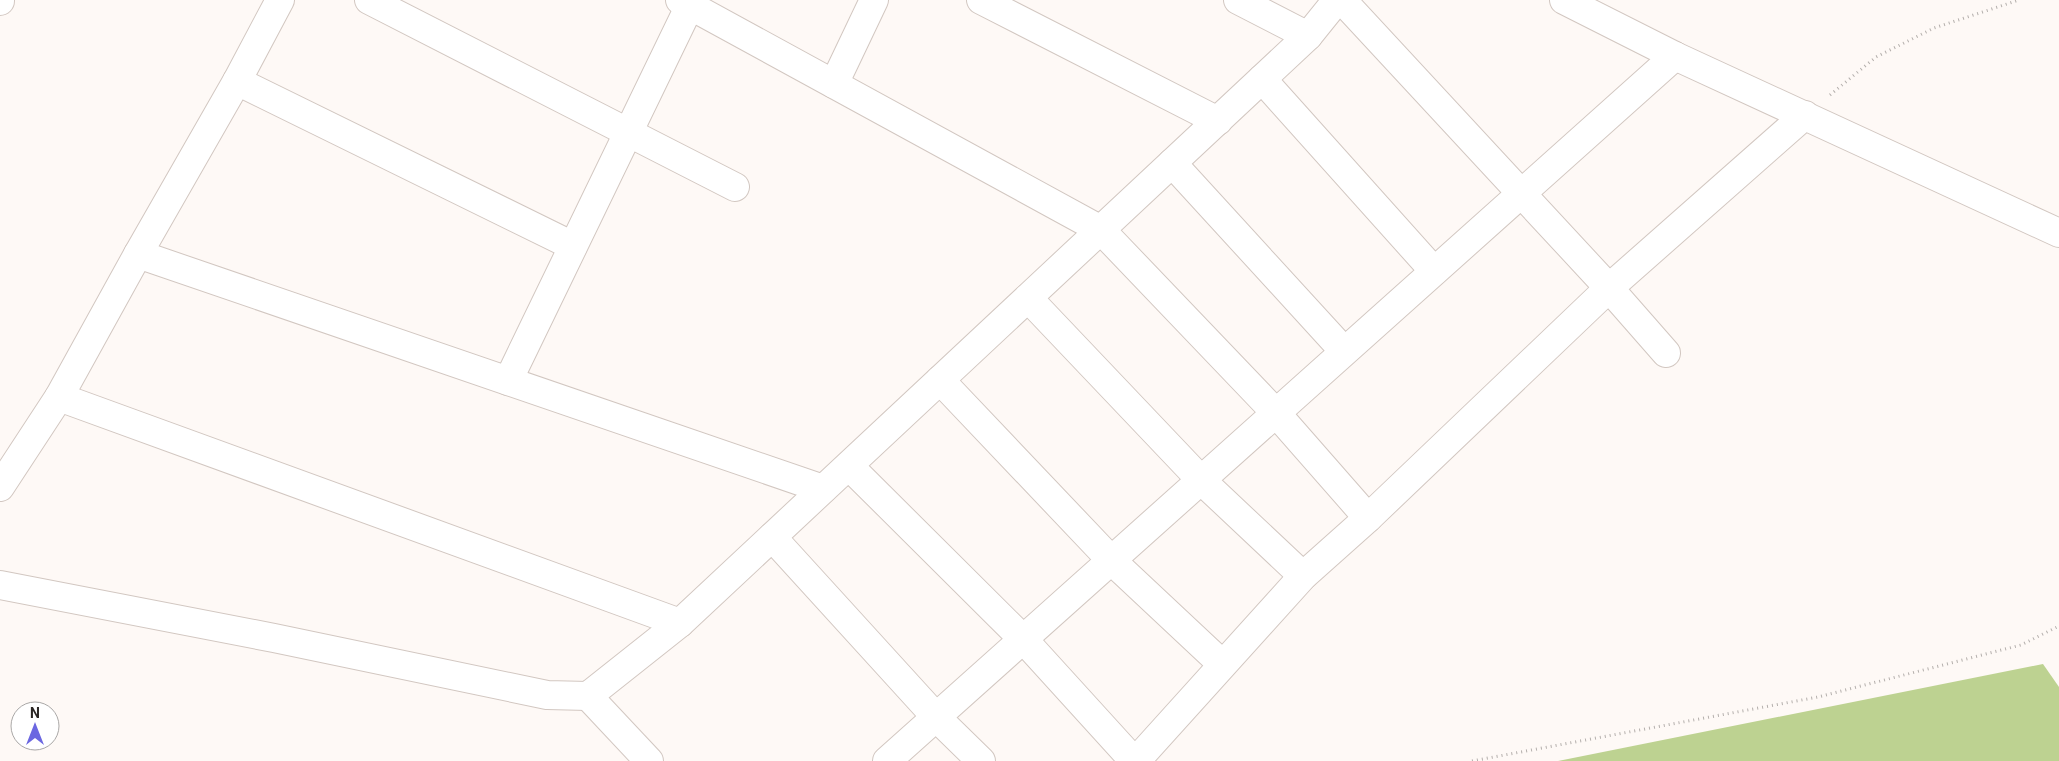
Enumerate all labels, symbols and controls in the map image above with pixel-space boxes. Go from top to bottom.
north arrow [10,701,60,751]
text: N [30,705,40,721]

